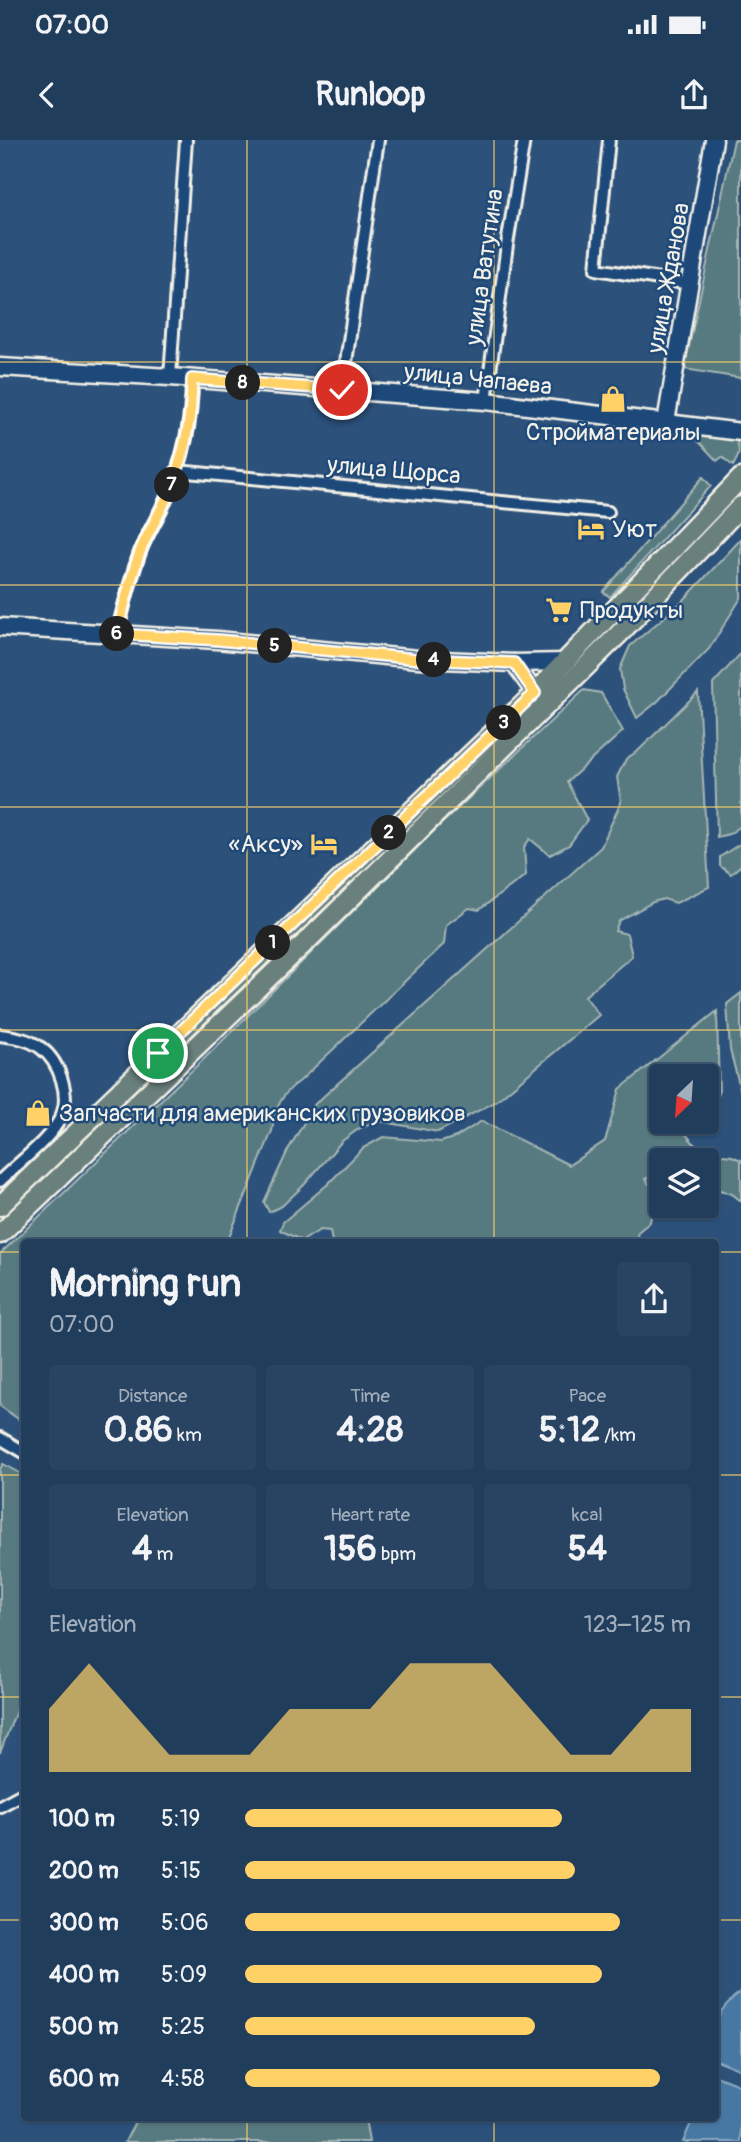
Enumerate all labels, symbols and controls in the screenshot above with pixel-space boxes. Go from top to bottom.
text: 07:00 [35,9,109,41]
text: Runloop [315,75,426,115]
icon: back [28,76,66,114]
icon: share [675,76,713,114]
street label: улица Ватутина [459,187,510,348]
street label: улица Жданова [641,200,696,357]
street label: улица Чапаева [401,357,553,402]
pin [312,360,372,420]
pin: 8 [226,366,260,400]
text: 8 [238,370,247,394]
icon: check [323,371,361,409]
shop icon: Стройматериалы [598,384,628,414]
place label: Стройматериалы [526,418,700,447]
street label: улица Щорса [325,450,462,491]
pin: 7 [154,468,190,502]
text: 7 [166,472,177,496]
hotel icon: Уют [576,514,606,544]
place label: Уют [612,515,657,544]
supermarket icon: Продукты [544,595,574,625]
place label: Продукты [580,596,683,625]
pin: 6 [100,616,134,652]
text: 6 [111,621,122,645]
pin: 5 [258,629,292,664]
text: 5 [269,633,280,657]
pin: 4 [416,643,452,678]
text: 4 [428,647,439,671]
pin: 3 [486,706,522,740]
text: 3 [498,710,509,734]
pin: 2 [372,816,406,850]
text: 2 [383,820,394,844]
hotel icon: «Аксу» [309,829,339,859]
place label: «Аксу» [229,830,303,859]
pin: 1 [256,926,290,960]
text: 1 [269,930,276,954]
pin [128,1023,188,1083]
icon: arrive [139,1034,177,1072]
north arrow [649,1064,719,1134]
map controls [649,1064,719,1218]
shop icon: Запчасти для американских грузовиков [23,1098,53,1128]
place label: Запчасти для американских грузовиков [59,1099,466,1128]
button: layers [649,1148,719,1218]
text: Morning run [49,1260,241,1308]
button: share [617,1262,691,1336]
text: 07:00 [49,1310,114,1339]
text: Distance [118,1384,187,1408]
text: Time [350,1384,390,1408]
text: Pace [569,1384,606,1408]
text: 0.86 [103,1408,173,1452]
text: 4:28 [337,1408,403,1452]
text: 5:12 [539,1408,600,1452]
text: km [173,1423,202,1447]
text: /km [600,1423,636,1447]
text: Elevation [116,1503,189,1527]
text: Heart rate [330,1503,410,1527]
text: kcal [572,1503,603,1527]
text: 4 [132,1527,152,1571]
text: 156 [324,1527,377,1571]
text: 54 [568,1527,607,1571]
text: m [152,1542,173,1566]
text: bpm [377,1542,416,1566]
text: Elevation [49,1610,137,1639]
text: 123–125 m [584,1610,691,1639]
text: 100 m [49,1804,115,1833]
text: 5:19 [161,1804,200,1833]
text: 200 m [49,1856,119,1885]
text: 5:15 [161,1856,201,1885]
text: 300 m [49,1908,119,1937]
text: 5:06 [161,1908,209,1937]
text: 400 m [49,1960,119,1989]
text: 5:09 [161,1960,207,1989]
text: 500 m [49,2012,118,2041]
text: 5:25 [161,2012,205,2041]
text: 600 m [49,2064,119,2093]
text: 4:58 [161,2064,205,2093]

